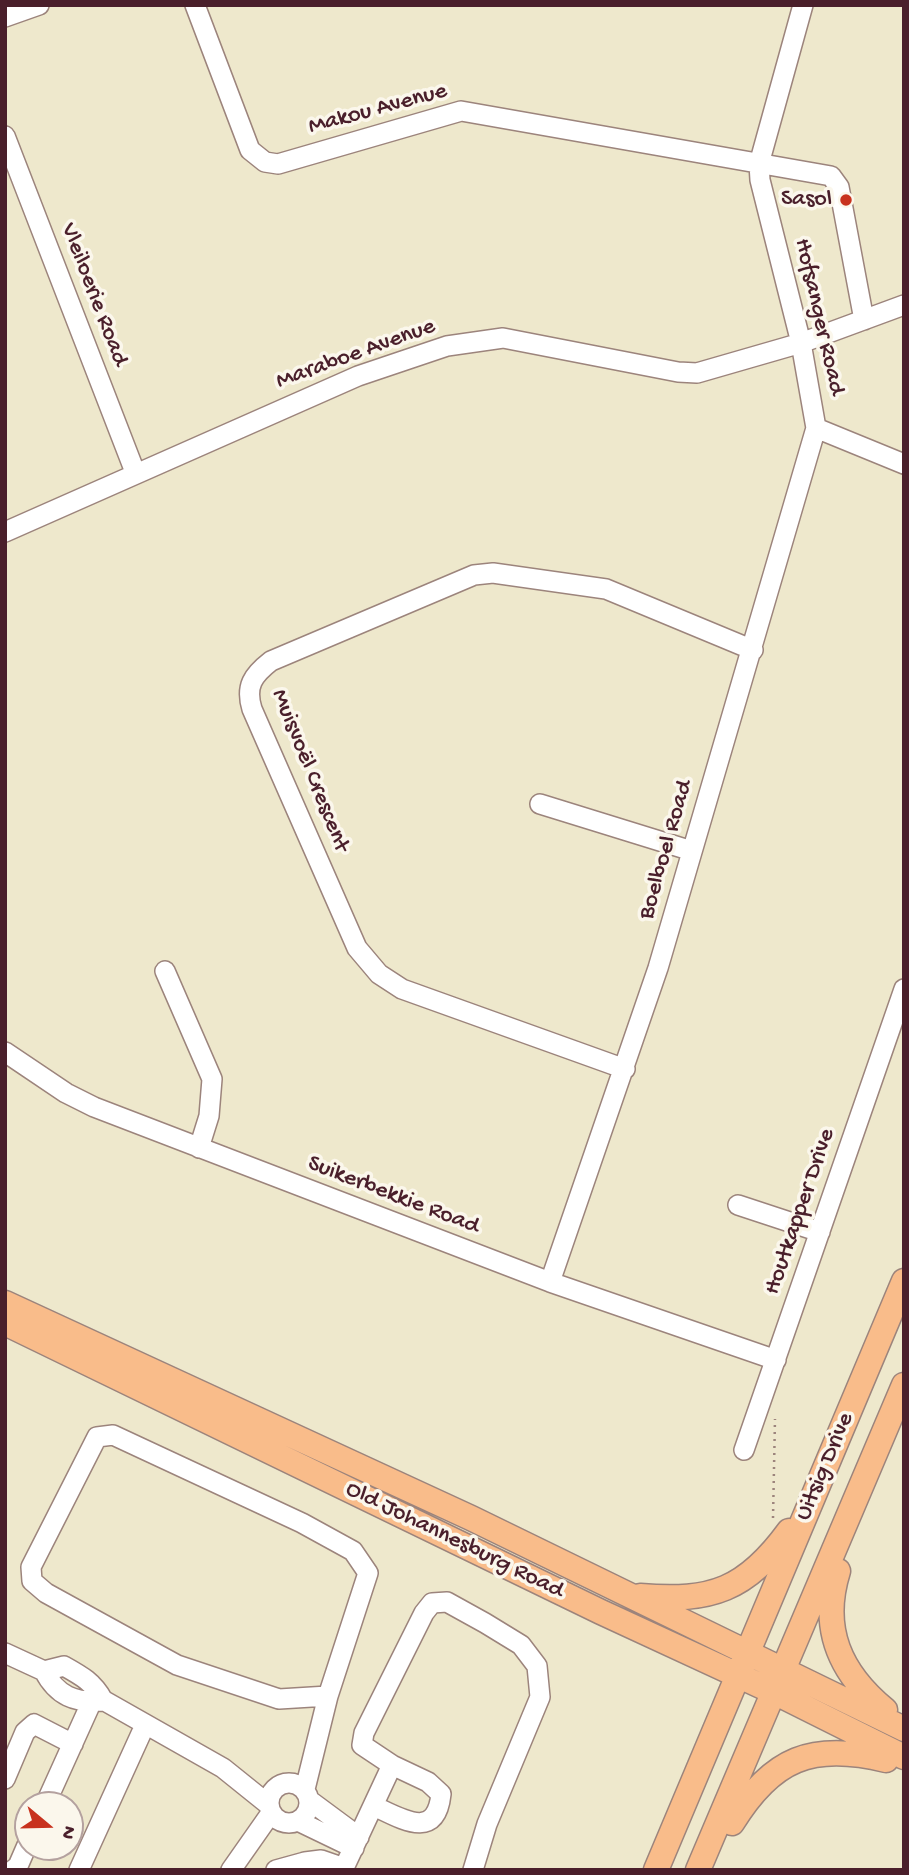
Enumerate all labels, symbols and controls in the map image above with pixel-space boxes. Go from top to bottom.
street label: Makou Avenue [306,78,450,142]
place label: Sasol [781,186,832,214]
marker: Sasol [838,192,854,208]
street label: Vleiloerie Road [53,220,133,370]
street label: Hofsanger Road [786,236,850,398]
street label: Maraboe Avenue [273,313,439,397]
street label: Muisvoël Crescent [263,685,355,857]
street label: Boelboel Road [633,777,701,923]
street label: Houtkapper Drive [759,1125,843,1299]
street label: Suikerbekkie Road [303,1150,483,1242]
street label: Uitsig Drive [790,1409,862,1525]
street label: Old Johannesburg Road [340,1476,568,1606]
north arrow [14,1791,84,1861]
text: N [55,1823,80,1842]

